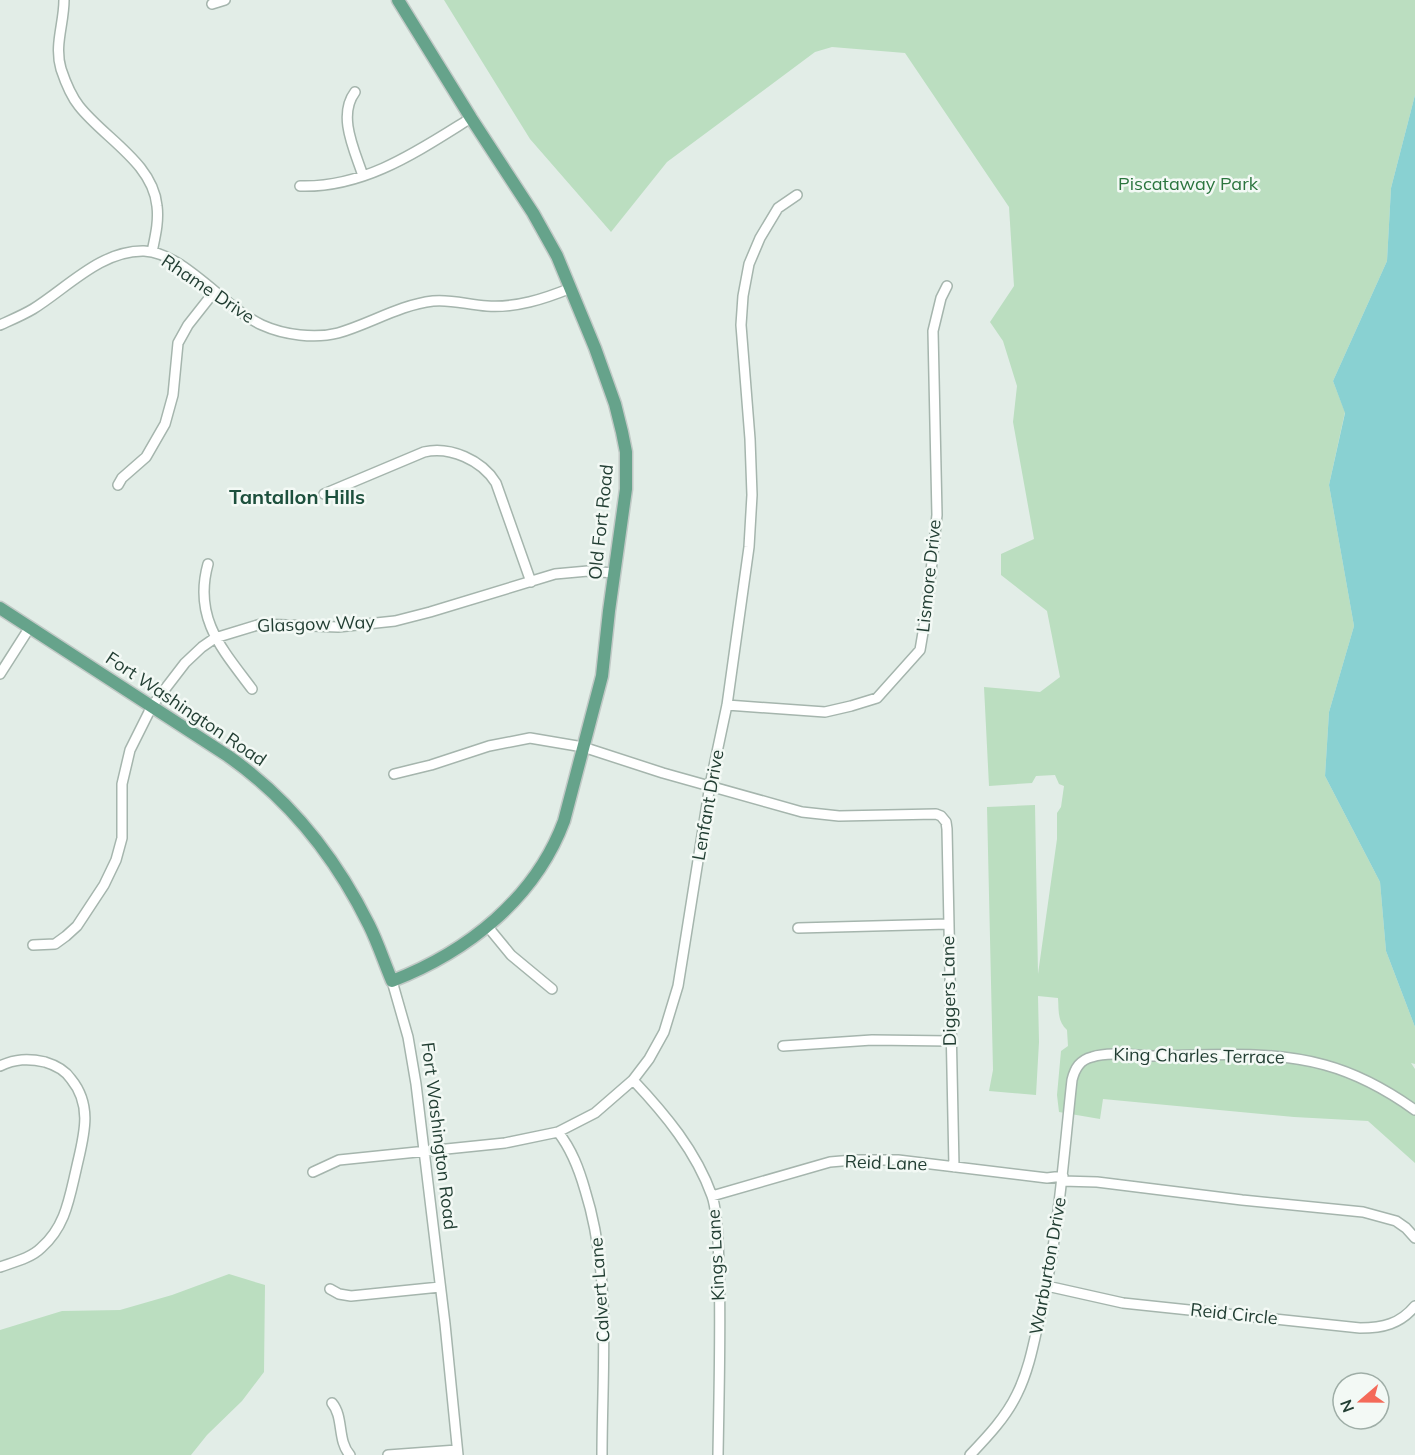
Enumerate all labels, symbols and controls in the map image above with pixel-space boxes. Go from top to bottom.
park label: Piscataway Park [1118,172,1259,195]
street label: Rhame Drive [157,249,259,328]
street label: Old Fort Road [583,463,618,581]
district label: Tantallon Hills [229,484,365,509]
street label: Lismore Drive [911,518,946,634]
street label: Glasgow Way [257,610,376,637]
street label: Fort Washington Road [102,646,271,771]
street label: Lenfant Drive [686,748,729,862]
street label: Diggers Lane [936,936,961,1046]
street label: Fort Washington Road [417,1041,462,1231]
street label: King Charles Terrace [1113,1043,1285,1068]
street label: Reid Lane [844,1150,928,1175]
street label: Warburton Drive [1024,1195,1071,1337]
street label: Kings Lane [702,1209,729,1301]
street label: Calvert Lane [584,1237,615,1343]
street label: Reid Circle [1189,1297,1279,1330]
north arrow [1331,1371,1391,1431]
text: N [1335,1397,1358,1415]

